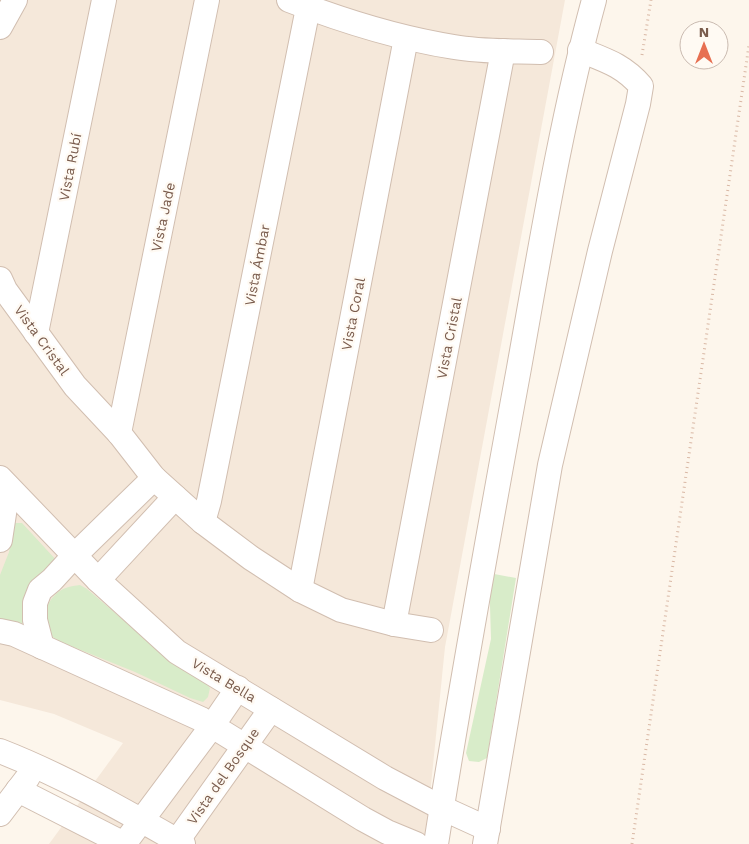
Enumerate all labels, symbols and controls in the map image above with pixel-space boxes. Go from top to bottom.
north arrow [679,20,729,70]
text: N [699,24,709,40]
street label: Vista Rubí [56,131,84,202]
street label: Vista Jade [148,181,178,253]
street label: Vista Ámbar [241,223,273,307]
street label: Vista Coral [338,275,368,352]
street label: Vista Cristal [433,295,465,380]
street label: Vista Cristal [11,302,73,379]
street label: Vista Bella [189,655,259,705]
street label: Vista del Bosque [184,725,262,827]

